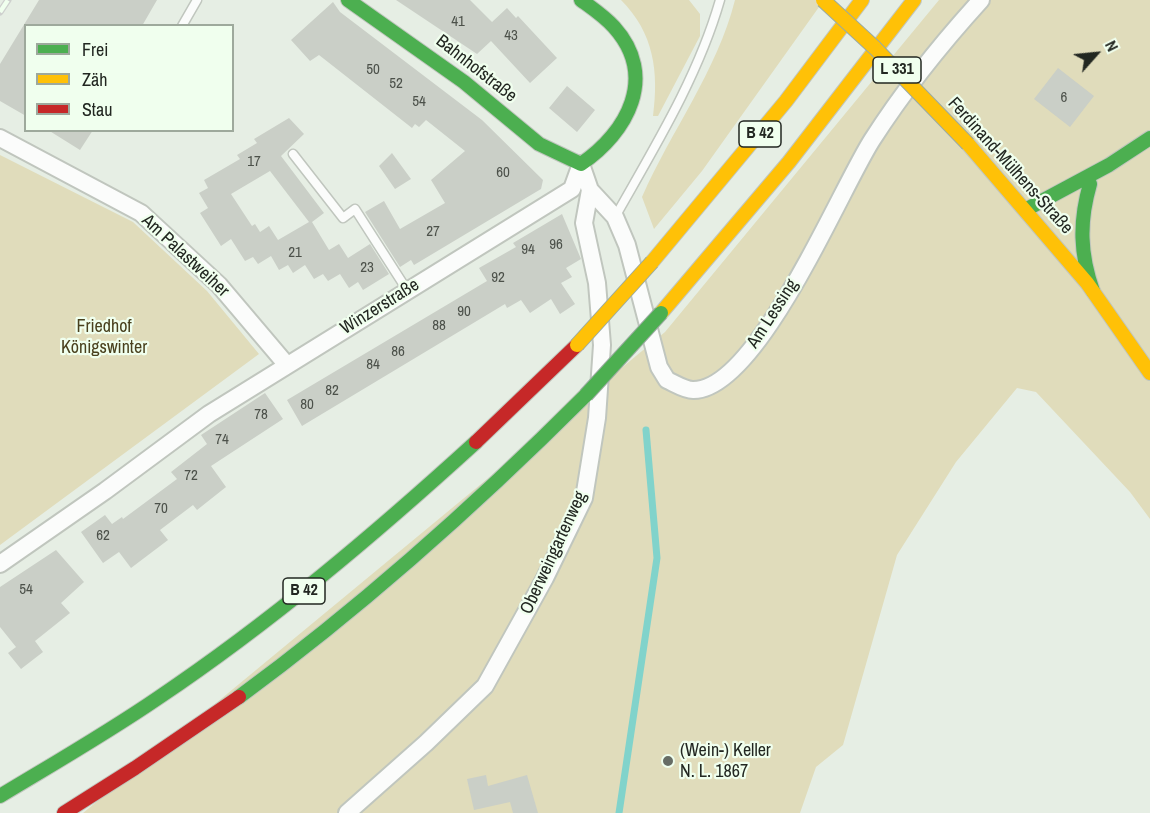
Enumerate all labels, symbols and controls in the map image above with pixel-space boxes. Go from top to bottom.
house number: 41 [451,13,465,31]
legend [24,24,234,132]
north arrow [1066,24,1126,84]
house number: 43 [504,27,518,45]
street label: Bahnhofstraße [431,31,521,107]
text: Frei [82,37,108,62]
text: N [1100,37,1124,55]
road number: L 331 [873,57,921,83]
house number: 50 [366,61,380,79]
text: Zäh [82,67,107,92]
house number: 52 [389,75,403,93]
house number: 6 [1061,89,1067,107]
house number: 54 [412,93,426,111]
street label: Ferdinand-Mülhens-Straße [943,93,1077,239]
text: Stau [82,97,112,122]
road number: B 42 [739,121,781,147]
house number: 17 [247,153,261,171]
house number: 60 [496,164,510,182]
street label: Am Palastweiher [137,210,233,302]
house number: 27 [426,223,440,241]
house number: 96 [549,236,563,254]
house number: 94 [521,241,535,259]
house number: 21 [288,244,302,262]
house number: 23 [360,259,374,277]
house number: 92 [491,269,505,287]
street label: Winzerstraße [337,274,423,340]
street label: Am Lessing [743,275,803,353]
house number: 90 [457,303,471,321]
park label: Friedhof Königswinter [61,316,147,358]
house number: 88 [432,317,446,335]
house number: 86 [391,343,405,361]
house number: 84 [366,356,380,374]
house number: 82 [325,382,339,400]
house number: 80 [300,396,314,414]
house number: 78 [254,406,268,424]
house number: 74 [215,431,229,449]
house number: 72 [184,467,198,485]
street label: Oberweingartenweg [516,488,592,618]
house number: 70 [154,500,168,518]
house number: 62 [96,527,110,545]
road number: B 42 [283,578,325,604]
house number: 54 [19,581,33,599]
place label: (Wein-) Keller N. L. 1867 [680,740,771,783]
marker: (Wein-) Keller N. L. 1867 [661,754,675,768]

